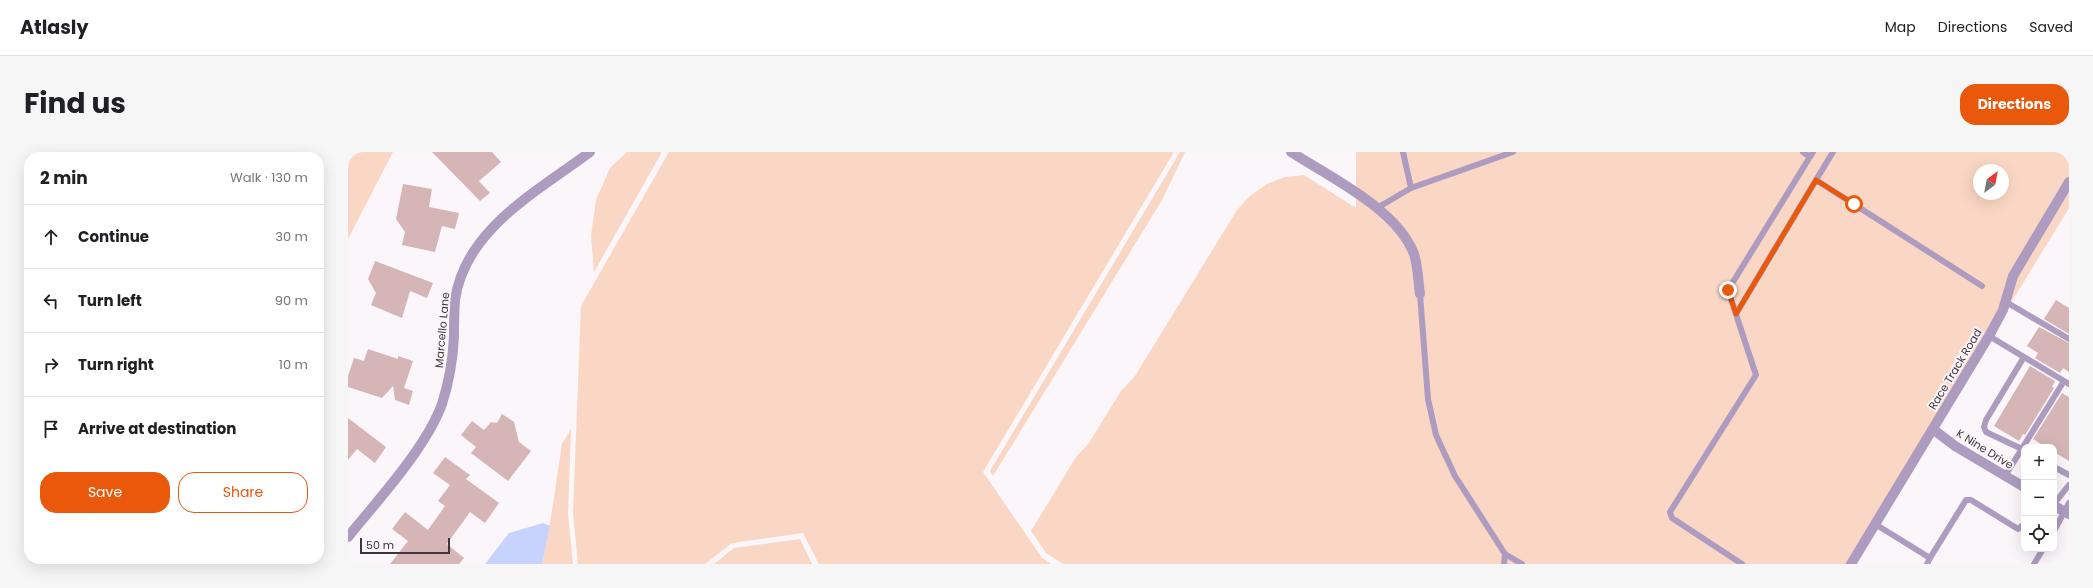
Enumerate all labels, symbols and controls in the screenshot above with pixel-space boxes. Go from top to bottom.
text: Atlasly [20,14,88,41]
text: Map [1885,17,1916,37]
text: Directions [1938,17,2007,37]
text: Saved [2029,17,2073,37]
text: Find us [24,84,126,123]
button: Directions [1960,84,2069,125]
north arrow [1973,164,2009,200]
text: 2 min [40,166,88,190]
text: Walk · 130 m [230,168,308,187]
route start [1845,195,1863,213]
icon: ahead [40,226,62,248]
text: Continue [78,226,149,247]
text: 30 m [275,227,308,246]
route end [1719,281,1737,299]
icon: left [40,290,62,312]
text: Turn left [78,290,142,311]
text: 90 m [275,291,308,310]
street label: Marcello Lane [431,291,453,369]
street label: Race Track Road [1924,325,1986,413]
icon: right [40,354,62,376]
text: Turn right [78,354,154,375]
text: 10 m [279,355,308,374]
icon: arrive [40,418,62,440]
text: Arrive at destination [78,418,236,439]
street label: K Nine Drive [1953,425,2017,473]
map controls [2021,444,2057,552]
button: + [2021,444,2057,480]
button: Save [40,472,170,513]
button: Share [178,472,308,513]
button: − [2021,480,2057,516]
button: locate [2021,516,2057,552]
scale bar [360,536,450,555]
text: 50 m [366,537,394,553]

